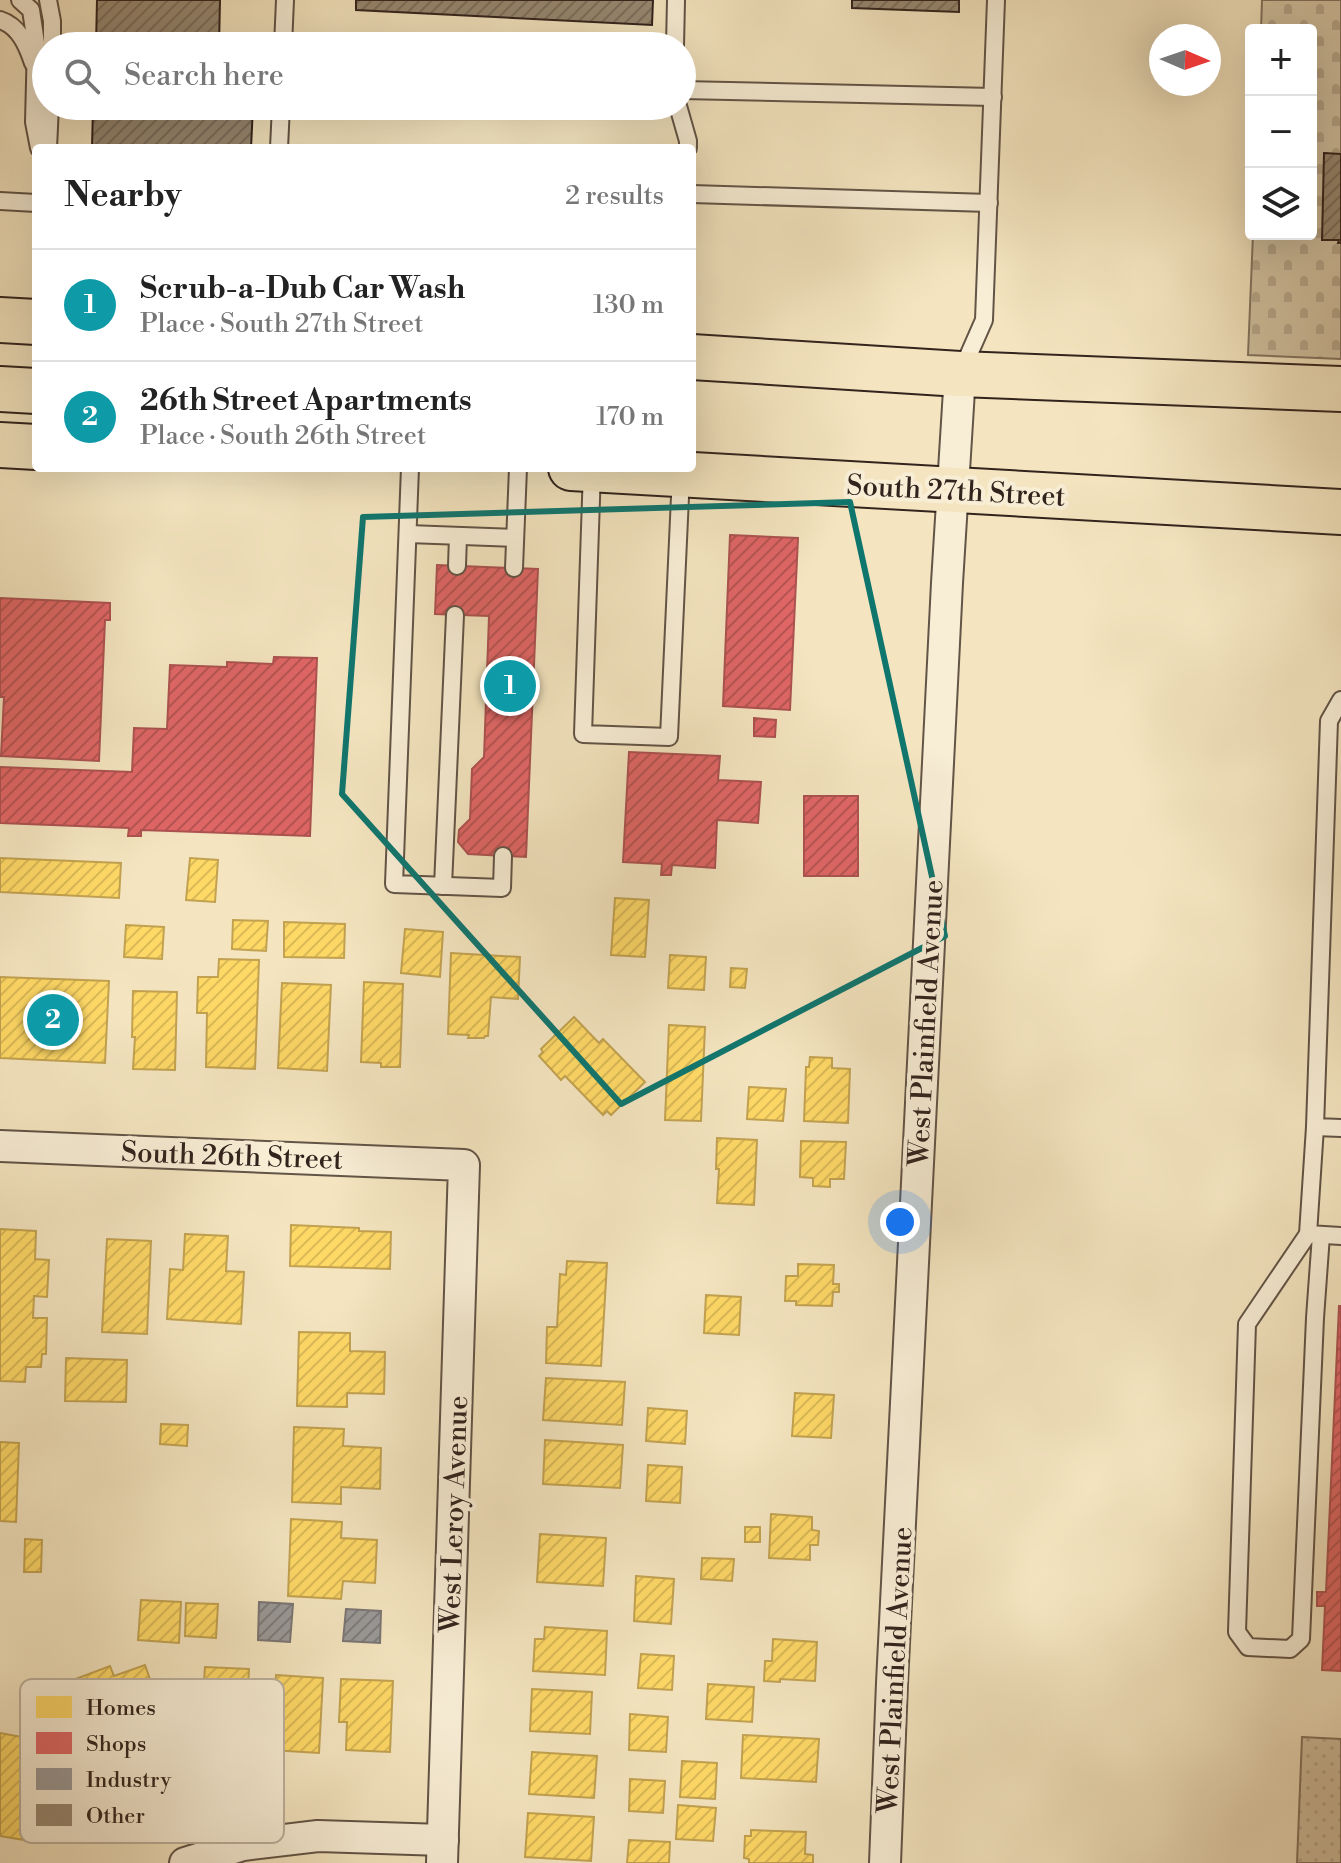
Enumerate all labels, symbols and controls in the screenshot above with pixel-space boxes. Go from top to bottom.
north arrow [1149,24,1221,96]
map controls [1245,24,1317,240]
button: + [1245,24,1317,96]
search box [32,32,696,120]
icon: search [60,54,104,98]
text: Search here [124,57,284,95]
button: − [1245,96,1317,168]
button: layers [1245,168,1317,240]
text: Nearby [64,175,182,217]
text: 2 results [565,180,664,212]
text: Scrub-a-Dub Car Wash [140,270,465,308]
text: 1 [84,289,96,321]
text: 130 m [593,289,664,321]
text: Place · South 27th Street [140,308,423,340]
text: 26th Street Apartments [140,382,472,420]
text: 2 [82,401,98,433]
text: 170 m [596,401,664,433]
text: Place · South 26th Street [140,420,426,452]
street label: South 27th Street [846,468,1066,515]
pin: 1 [484,656,536,716]
street label: West Plainfield Avenue [901,879,951,1168]
pin: 2 [27,990,79,1050]
street label: South 26th Street [120,1135,344,1178]
your location [880,1202,920,1242]
street label: West Leroy Avenue [433,1395,476,1634]
street label: West Plainfield Avenue [870,1526,920,1815]
legend [20,1679,284,1843]
text: Homes [86,1695,156,1722]
text: Shops [86,1731,146,1758]
text: Industry [86,1767,171,1794]
text: Other [86,1803,145,1830]

